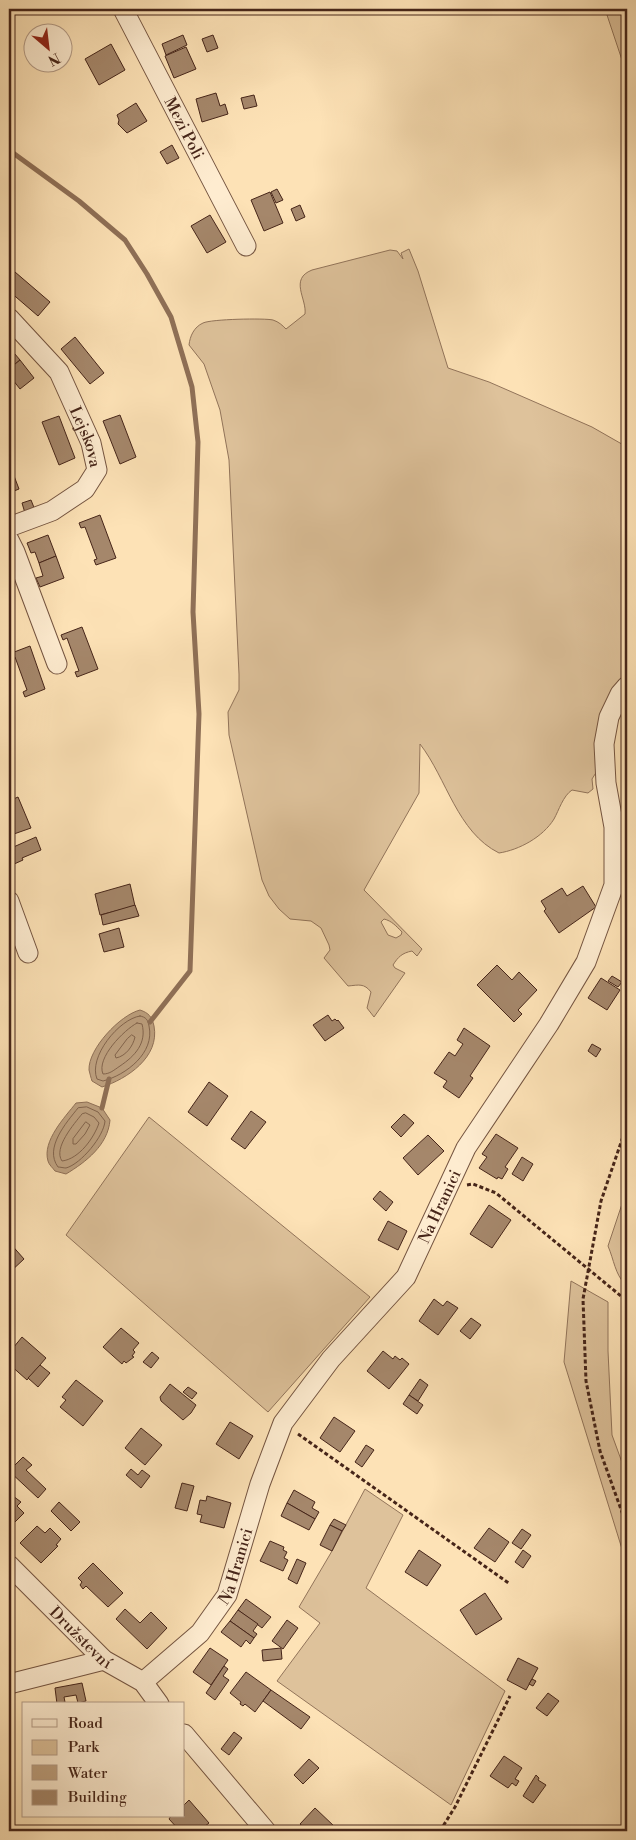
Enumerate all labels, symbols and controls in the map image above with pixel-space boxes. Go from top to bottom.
north arrow [22,22,72,72]
text: N [45,48,63,69]
street label: Mezi Poli [159,94,208,163]
street label: Lejskova [65,403,105,470]
street label: Na Hranici [414,1167,466,1247]
street label: Na Hranici [214,1526,257,1609]
street label: Družstevní [45,1602,116,1674]
legend [22,1702,185,1818]
text: Road [68,1714,103,1733]
text: Park [68,1738,100,1757]
text: Water [67,1764,108,1783]
text: Building [67,1788,127,1807]

